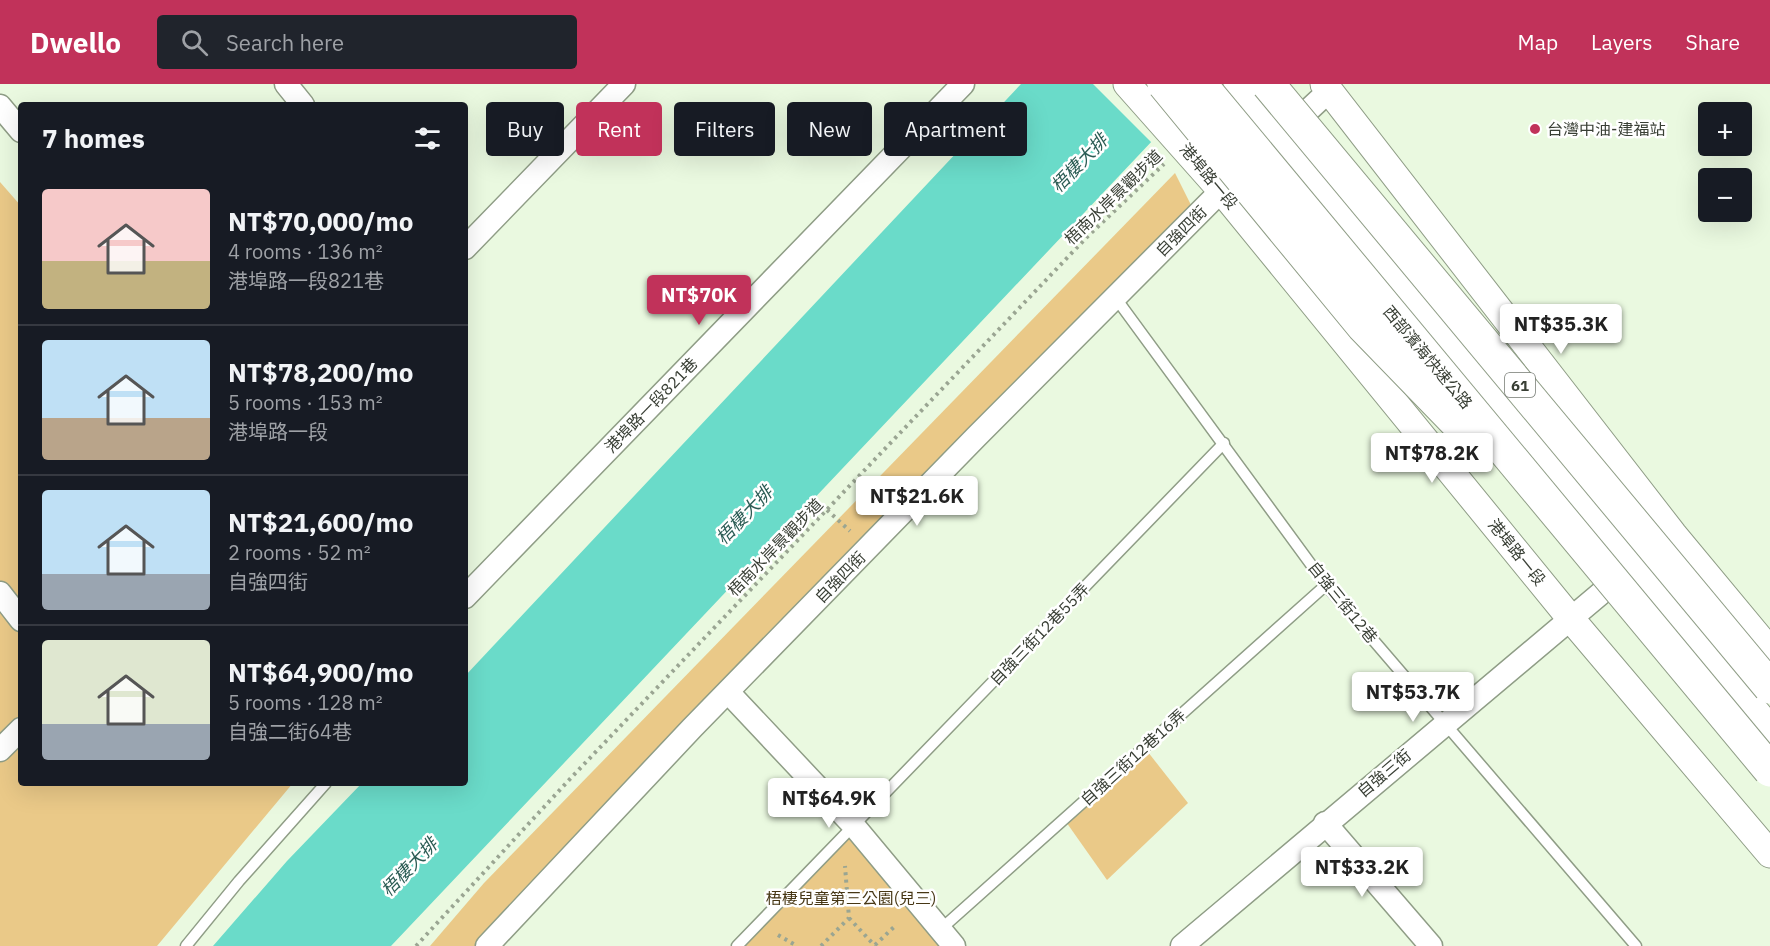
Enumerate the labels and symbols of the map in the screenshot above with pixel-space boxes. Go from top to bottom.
place label: 台灣中油-建福站 [1547,119,1665,139]
marker: 台灣中油-建福站 [1528,122,1542,136]
water label: 梧棲大排 [1046,128,1114,197]
street label: 港埠路一段 [1176,139,1242,213]
street label: 梧南水岸景觀步道 [1060,145,1166,249]
street label: 自強四街 [1151,201,1211,261]
pin: NT$70K [650,275,748,326]
street label: 西部濱海快速公路 [1379,302,1477,412]
pin: NT$35.3K [1499,304,1623,355]
street label: 港埠路一段821巷 [600,353,702,457]
road number: 61 [1505,373,1535,397]
pin: NT$78.2K [1370,433,1494,484]
pin: NT$21.6K [855,476,979,527]
water label: 梧棲大排 [711,480,779,549]
street label: 梧南水岸景觀步道 [723,494,827,600]
street label: 港埠路一段 [1484,515,1550,589]
street label: 自強四街 [811,547,869,607]
street label: 自強三街12巷 [1304,557,1382,647]
street label: 自強三街12巷55弄 [985,579,1093,689]
pin: NT$53.7K [1351,672,1475,723]
street label: 自強三街12巷16弄 [1076,705,1190,809]
street label: 自強三街 [1353,745,1415,801]
pin: NT$64.9K [767,778,891,829]
water label: 梧棲大排 [376,832,444,901]
pin: NT$33.2K [1300,847,1424,898]
park label: 梧棲兒童第三公園(兒三) [766,888,936,908]

